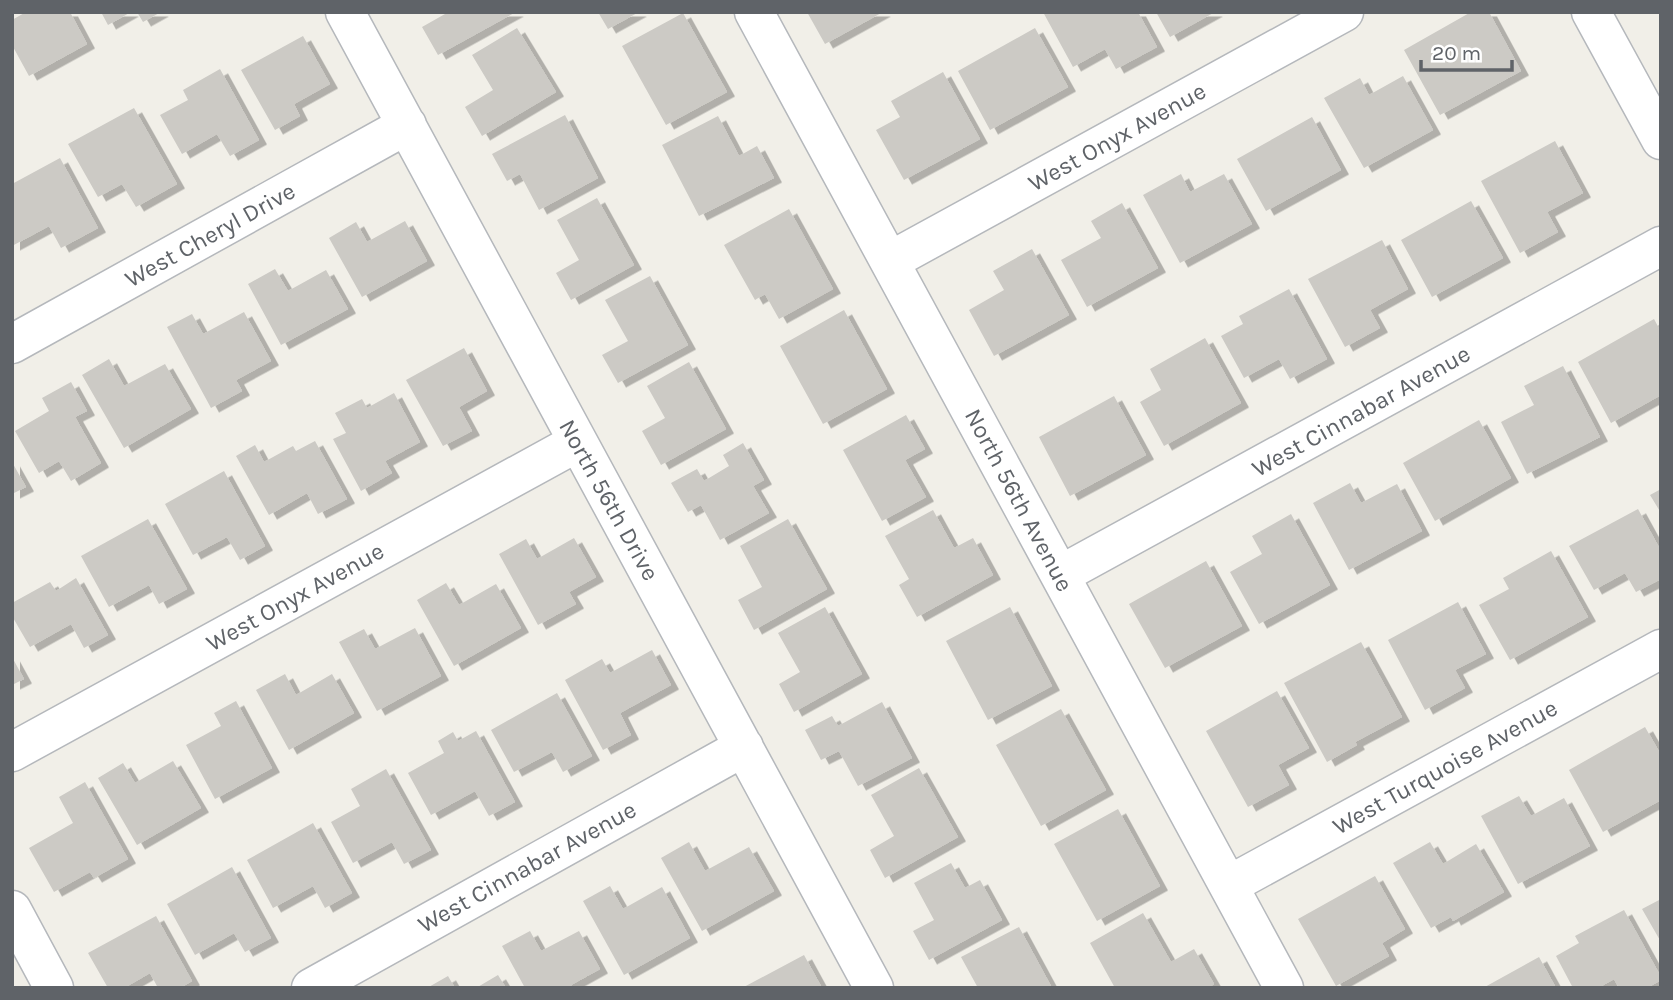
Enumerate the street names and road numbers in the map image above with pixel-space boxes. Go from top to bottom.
street label: West Onyx Avenue [1023,77,1211,197]
street label: West Cheryl Drive [120,177,300,293]
street label: West Cinnabar Avenue [1247,339,1475,483]
street label: North 56th Avenue [959,404,1079,596]
street label: North 56th Drive [553,415,665,585]
street label: West Onyx Avenue [201,537,389,657]
street label: West Turquoise Avenue [1328,694,1562,840]
street label: West Cinnabar Avenue [413,795,641,939]

